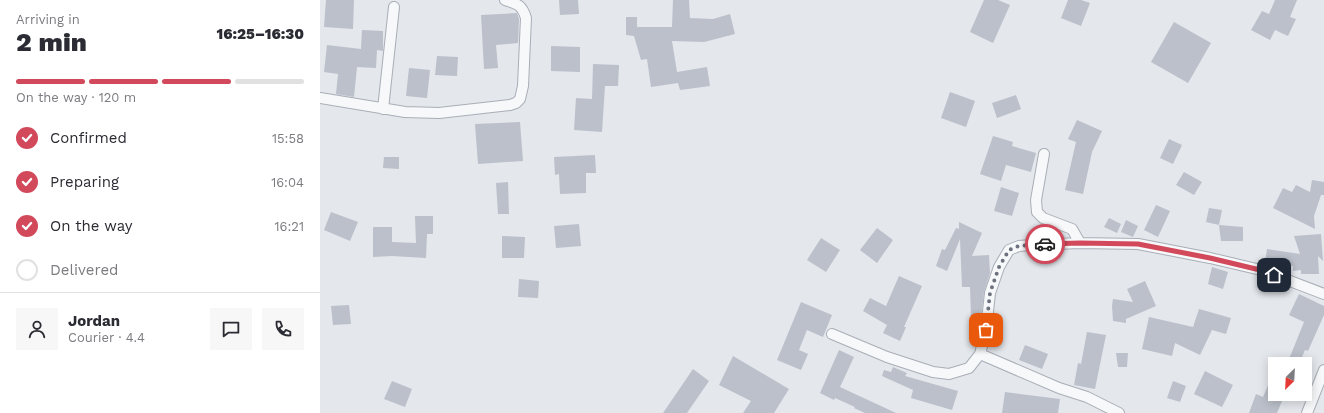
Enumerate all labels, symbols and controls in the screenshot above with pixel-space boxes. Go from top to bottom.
text: Arriving in [16,12,80,27]
text: 16:25–16:30 [217,25,304,43]
text: 2 min [16,27,87,57]
text: On the way · 120 m [16,90,136,105]
icon: check [16,127,38,149]
text: Confirmed [50,129,127,147]
text: 15:58 [272,131,304,146]
icon: check [16,171,38,193]
text: Preparing [50,173,119,191]
text: 16:04 [271,175,304,190]
icon: check [16,215,38,237]
text: On the way [50,217,132,235]
text: 16:21 [275,219,304,234]
courier [1025,224,1065,264]
icon: car [1034,233,1056,255]
pin [1257,258,1291,292]
text: Delivered [50,261,118,279]
icon: home [1263,264,1285,286]
button: person [16,308,58,350]
button: chat [210,308,252,350]
button: phone [262,308,304,350]
text: Jordan [68,312,120,330]
pin [969,313,1003,347]
icon: bag [975,319,997,341]
text: Courier · 4.4 [68,330,145,345]
north arrow [1268,357,1312,401]
map controls [1268,357,1312,401]

